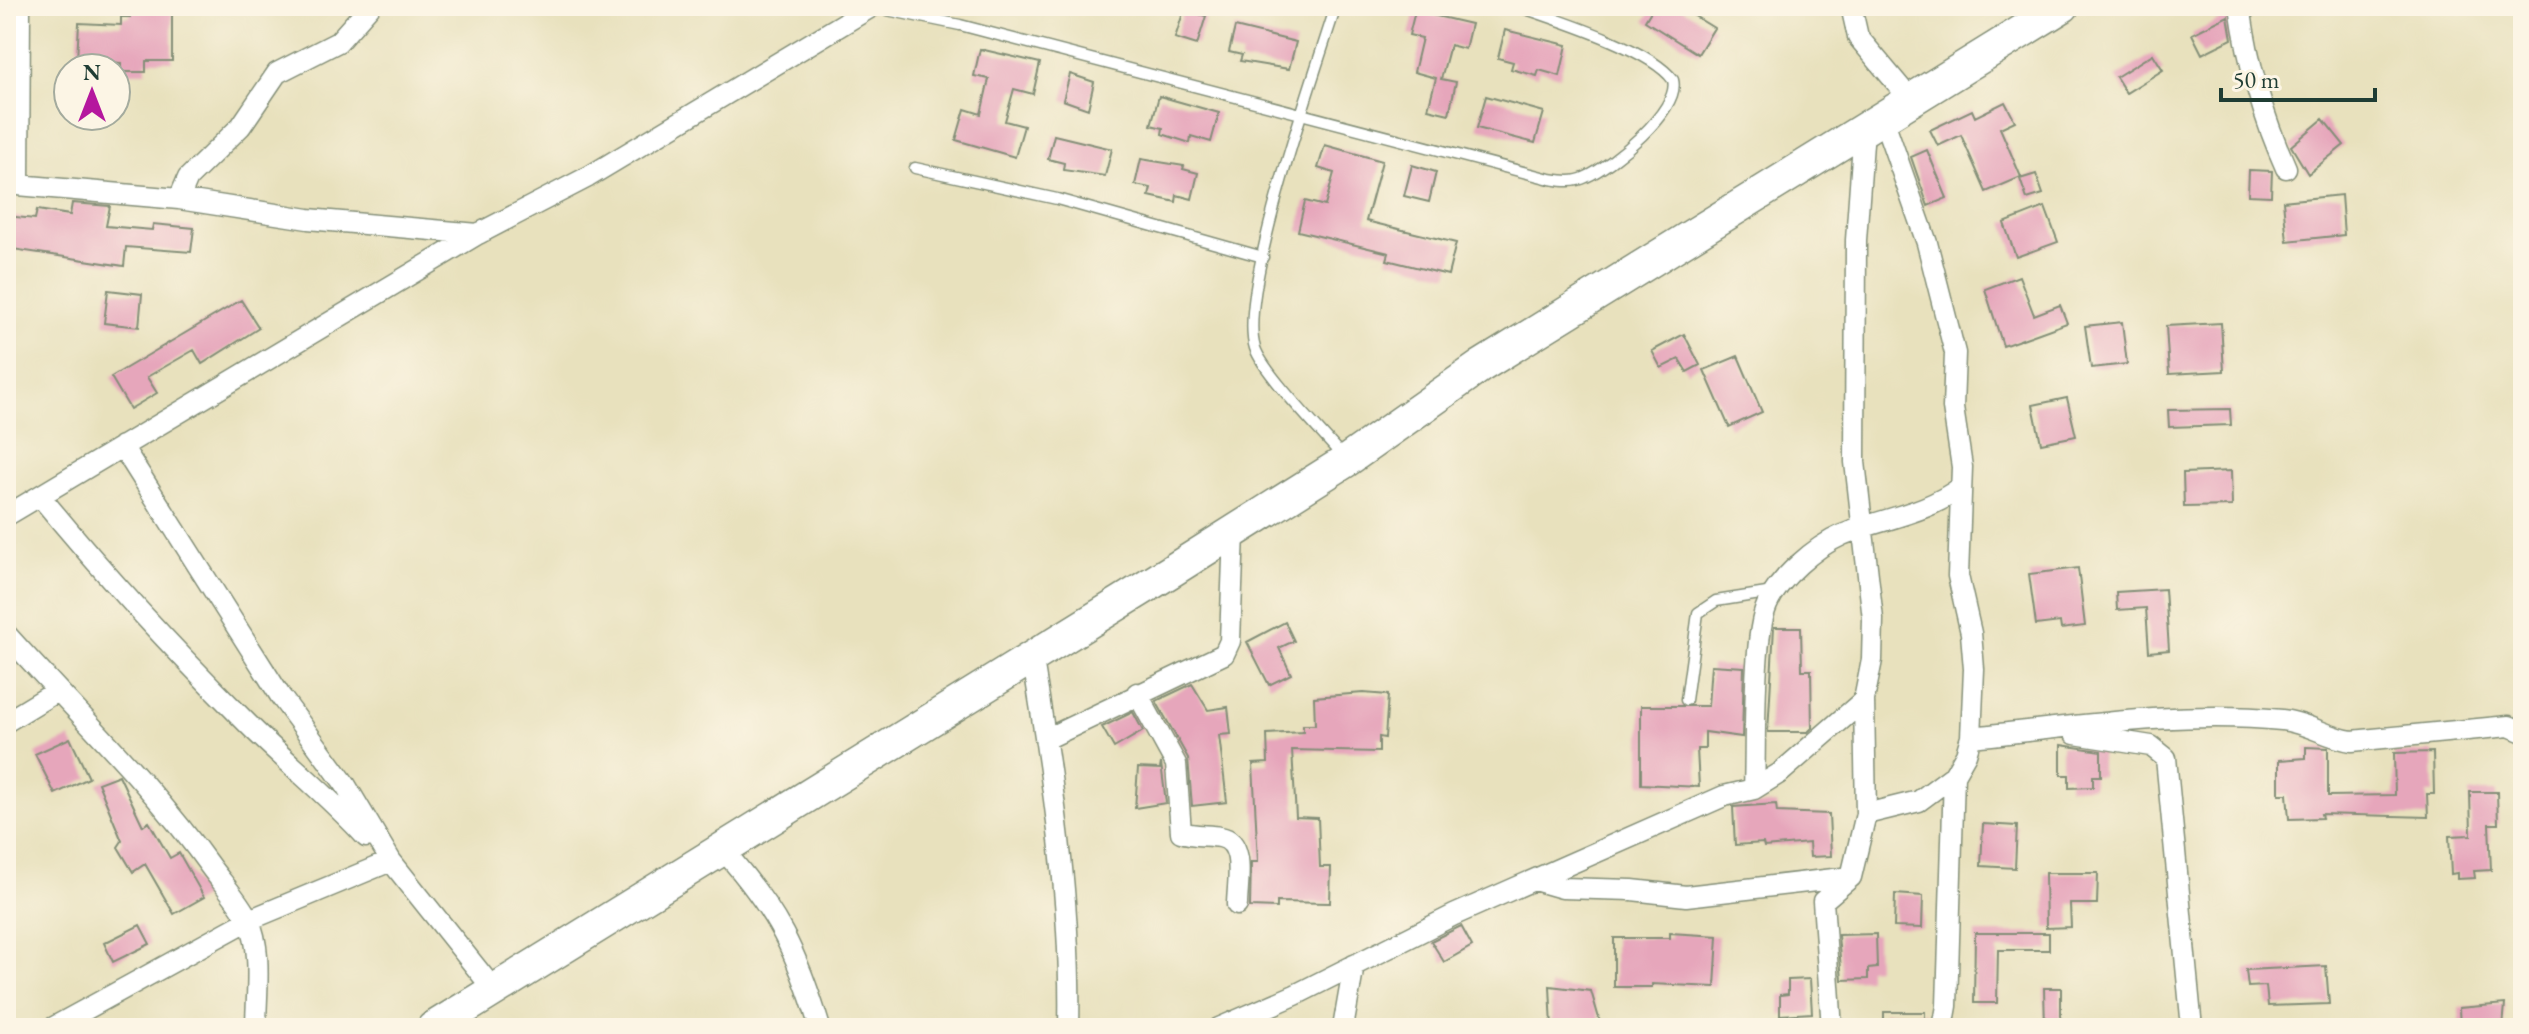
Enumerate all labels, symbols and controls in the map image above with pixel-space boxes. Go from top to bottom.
north arrow [52,52,132,132]
scale bar [2221,52,2375,102]
text: N [83,58,101,87]
text: 50 m [2233,64,2280,95]

